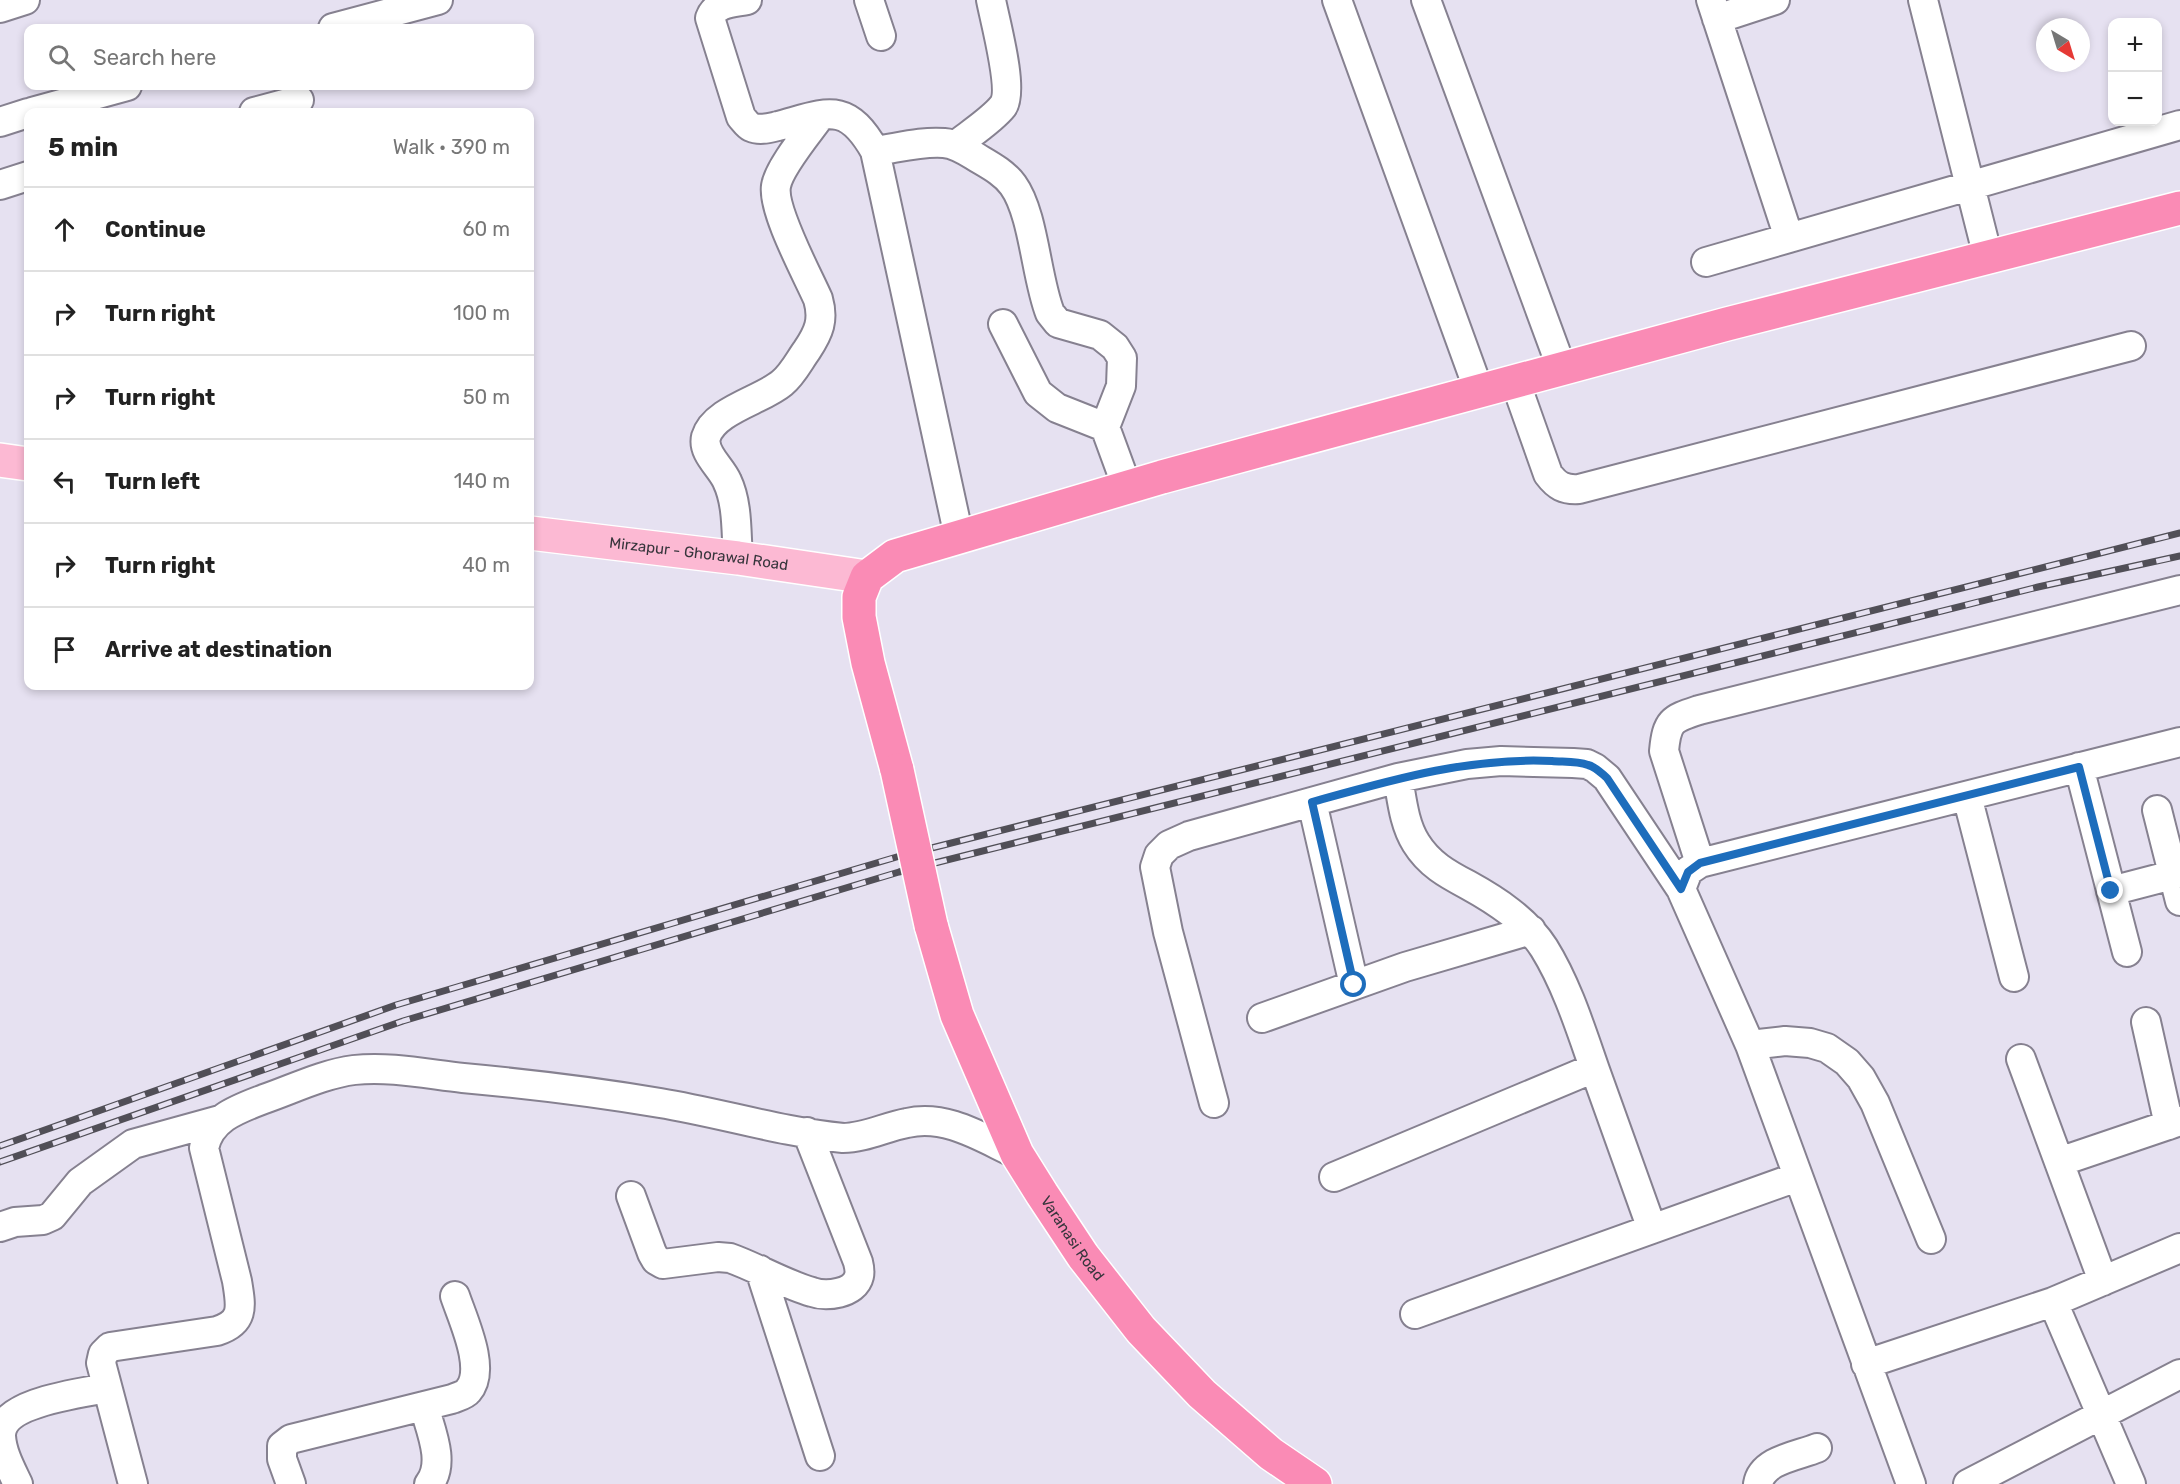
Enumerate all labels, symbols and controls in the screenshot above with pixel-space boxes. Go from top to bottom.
north arrow [2036,18,2090,72]
map controls [2108,18,2162,126]
button: + [2108,18,2162,72]
search box [24,24,534,90]
icon: search [45,41,78,74]
text: Search here [93,44,216,71]
button: − [2108,72,2162,126]
text: 5 min [48,132,118,163]
text: Walk · 390 m [393,135,510,159]
icon: ahead [48,213,81,246]
text: Continue [105,216,206,243]
text: 60 m [463,217,510,241]
icon: right [48,297,81,330]
text: Turn right [105,300,215,327]
text: 100 m [453,301,510,325]
icon: right [48,381,81,414]
text: Turn right [105,384,215,411]
text: 50 m [463,385,510,409]
icon: left [48,465,81,498]
text: Turn left [105,468,200,495]
text: 140 m [454,469,510,493]
street label: Mirzapur - Ghorawal Road [608,534,789,574]
icon: right [48,549,81,582]
text: Turn right [105,552,215,579]
text: 40 m [462,553,510,577]
icon: arrive [48,633,81,666]
text: Arrive at destination [105,636,332,663]
route end [2097,877,2123,903]
route start [1340,971,1366,997]
street label: Varanasi Road [1037,1193,1108,1284]

